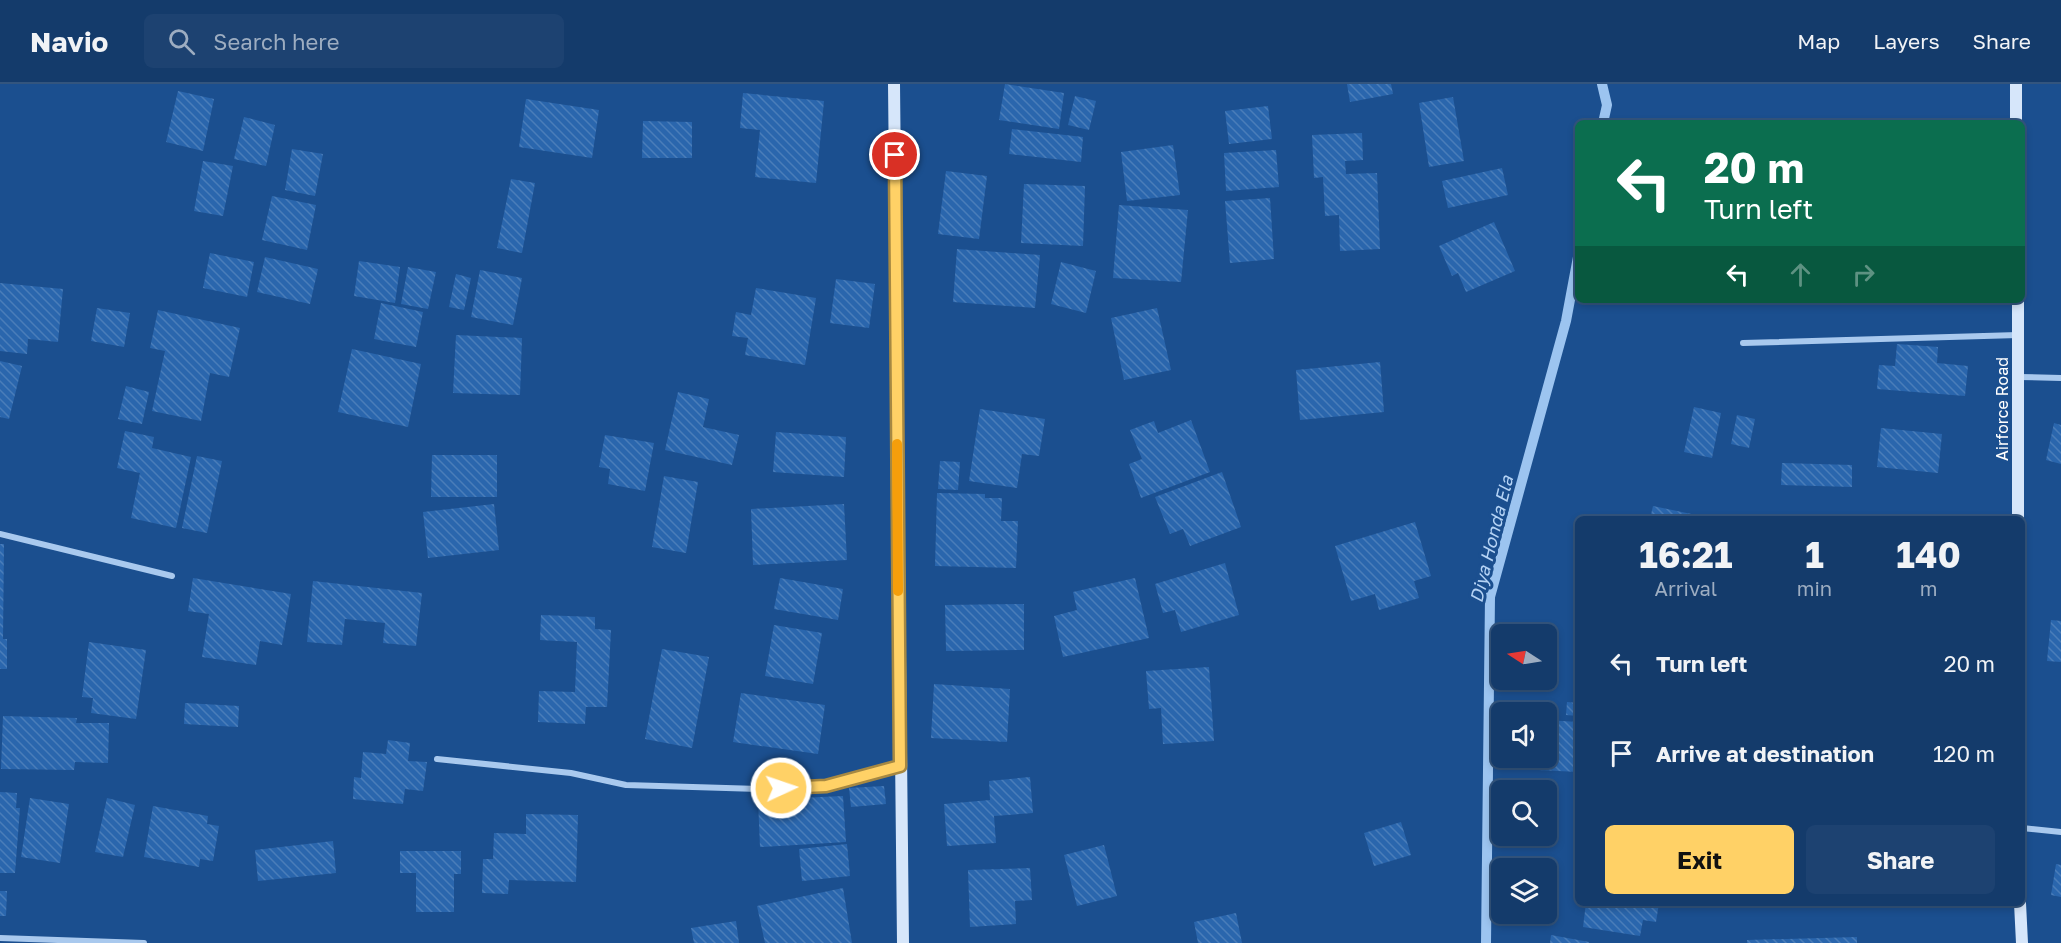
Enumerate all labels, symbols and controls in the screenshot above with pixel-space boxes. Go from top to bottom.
search box [144,14,564,68]
text: Navio [30,25,108,58]
icon: search [165,25,198,58]
text: Search here [213,28,339,55]
text: Map [1797,28,1840,54]
text: Layers [1873,28,1940,54]
text: Share [1973,28,2031,54]
pin [869,129,920,180]
icon: arrive [878,138,911,171]
text: 20 m [1704,142,1804,192]
icon: left [1605,144,1683,222]
text: Turn left [1704,193,1813,225]
icon: left [1721,258,1754,291]
icon: ahead [1784,258,1817,291]
icon: right [1847,258,1880,291]
street label: Airforce Road [1992,357,2012,461]
water label: Diya Honda Ela [1465,473,1518,605]
text: 16:21 [1639,533,1733,576]
text: 1 [1805,533,1824,576]
text: 140 [1896,533,1961,576]
text: Arrival [1655,576,1717,600]
text: min [1797,576,1832,600]
text: m [1920,576,1937,600]
north arrow [1491,624,1557,690]
map controls [1491,624,1557,924]
icon: left [1605,647,1638,680]
text: Turn left [1656,650,1747,677]
text: 20 m [1944,650,1995,677]
button: sound [1491,702,1557,768]
icon: arrive [1605,737,1638,770]
text: Arrive at destination [1656,740,1874,767]
text: 120 m [1933,740,1995,767]
position arrow [749,756,813,820]
button: search [1491,780,1557,846]
button: Exit [1605,825,1794,894]
button: Share [1806,825,1995,894]
button: layers [1491,858,1557,924]

